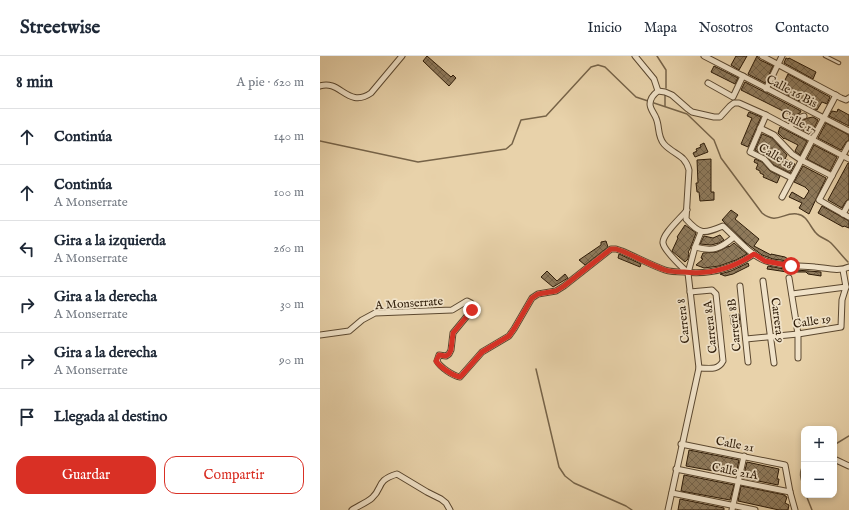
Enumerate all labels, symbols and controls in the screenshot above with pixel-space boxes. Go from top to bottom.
text: Streetwise [20,16,100,40]
text: Inicio [587,19,622,37]
text: Mapa [644,19,677,37]
text: Nosotros [699,19,753,37]
text: Contacto [775,19,829,37]
text: 8 min [16,72,53,93]
street label: Calle 16 Bis [764,72,820,111]
text: A pie · 620 m [237,74,304,91]
street label: Calle 17 [778,107,819,138]
icon: ahead [16,126,38,148]
text: Continúa [54,127,112,146]
text: 140 m [274,128,304,145]
street label: Calle 18 [756,140,796,173]
text: Continúa [54,175,112,194]
icon: ahead [16,182,38,204]
text: 100 m [274,184,304,201]
text: A Monserrate [54,194,128,211]
text: Gira a la izquierda [54,231,166,250]
icon: left [16,238,38,260]
text: 260 m [273,240,304,257]
text: A Monserrate [54,250,128,267]
route start [782,257,800,275]
text: Gira a la derecha [54,287,157,306]
icon: right [16,294,38,316]
street label: A Monserrate [374,294,444,313]
text: 30 m [280,296,304,313]
street label: Carrera 8 [674,297,693,344]
street label: Carrera 9 [767,297,788,344]
street label: Carrera 8B [724,298,745,352]
street label: Carrera 8A [700,299,721,354]
route end [463,301,481,319]
text: A Monserrate [54,306,128,323]
street label: Calle 19 [792,311,832,332]
text: Gira a la derecha [54,343,157,362]
icon: right [16,350,38,372]
text: 90 m [279,352,304,369]
text: A Monserrate [54,362,128,379]
icon: arrive [16,406,38,428]
text: Llegada al destino [54,407,167,426]
map controls [801,426,837,498]
button: + [801,426,837,462]
street label: Calle 21 [715,433,755,456]
button: Guardar [16,456,156,494]
button: Compartir [164,456,304,494]
street label: Calle 21A [711,460,760,483]
button: − [801,462,837,498]

